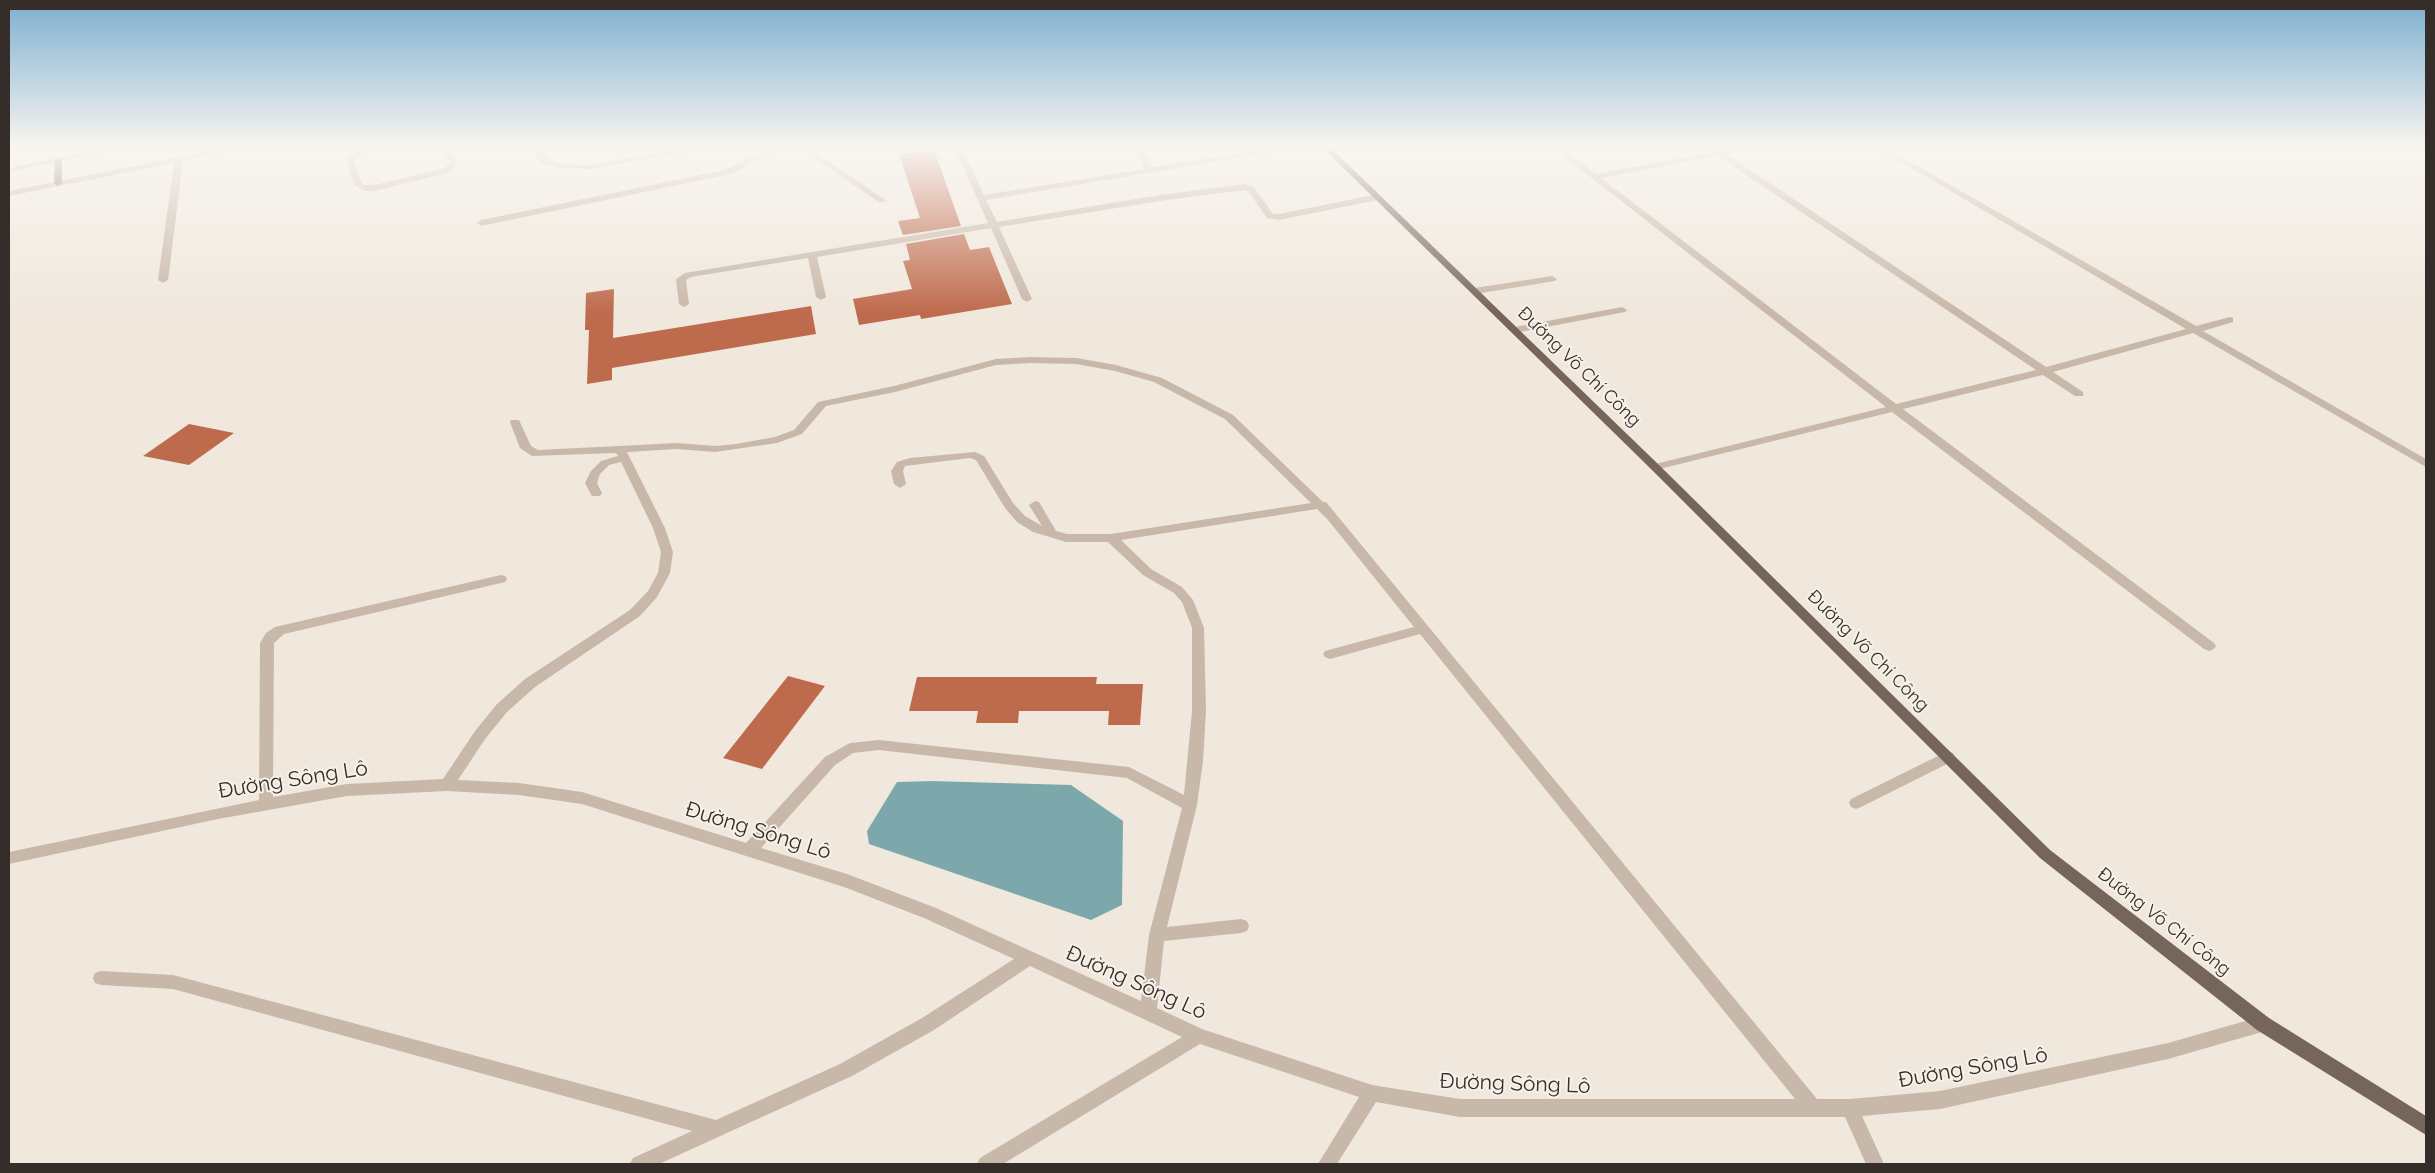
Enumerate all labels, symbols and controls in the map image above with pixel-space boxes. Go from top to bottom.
street label: Đường Võ Chí Công [1513,303,1645,431]
street label: Đường Võ Chí Công [1803,586,1933,716]
street label: Đường Sông Lô [216,756,370,804]
street label: Đường Sông Lô [682,797,834,865]
street label: Đường Võ Chí Công [2093,863,2235,981]
street label: Đường Sông Lô [1062,941,1210,1025]
street label: Đường Sông Lô [1896,1042,2050,1094]
street label: Đường Sông Lô [1439,1069,1591,1099]

